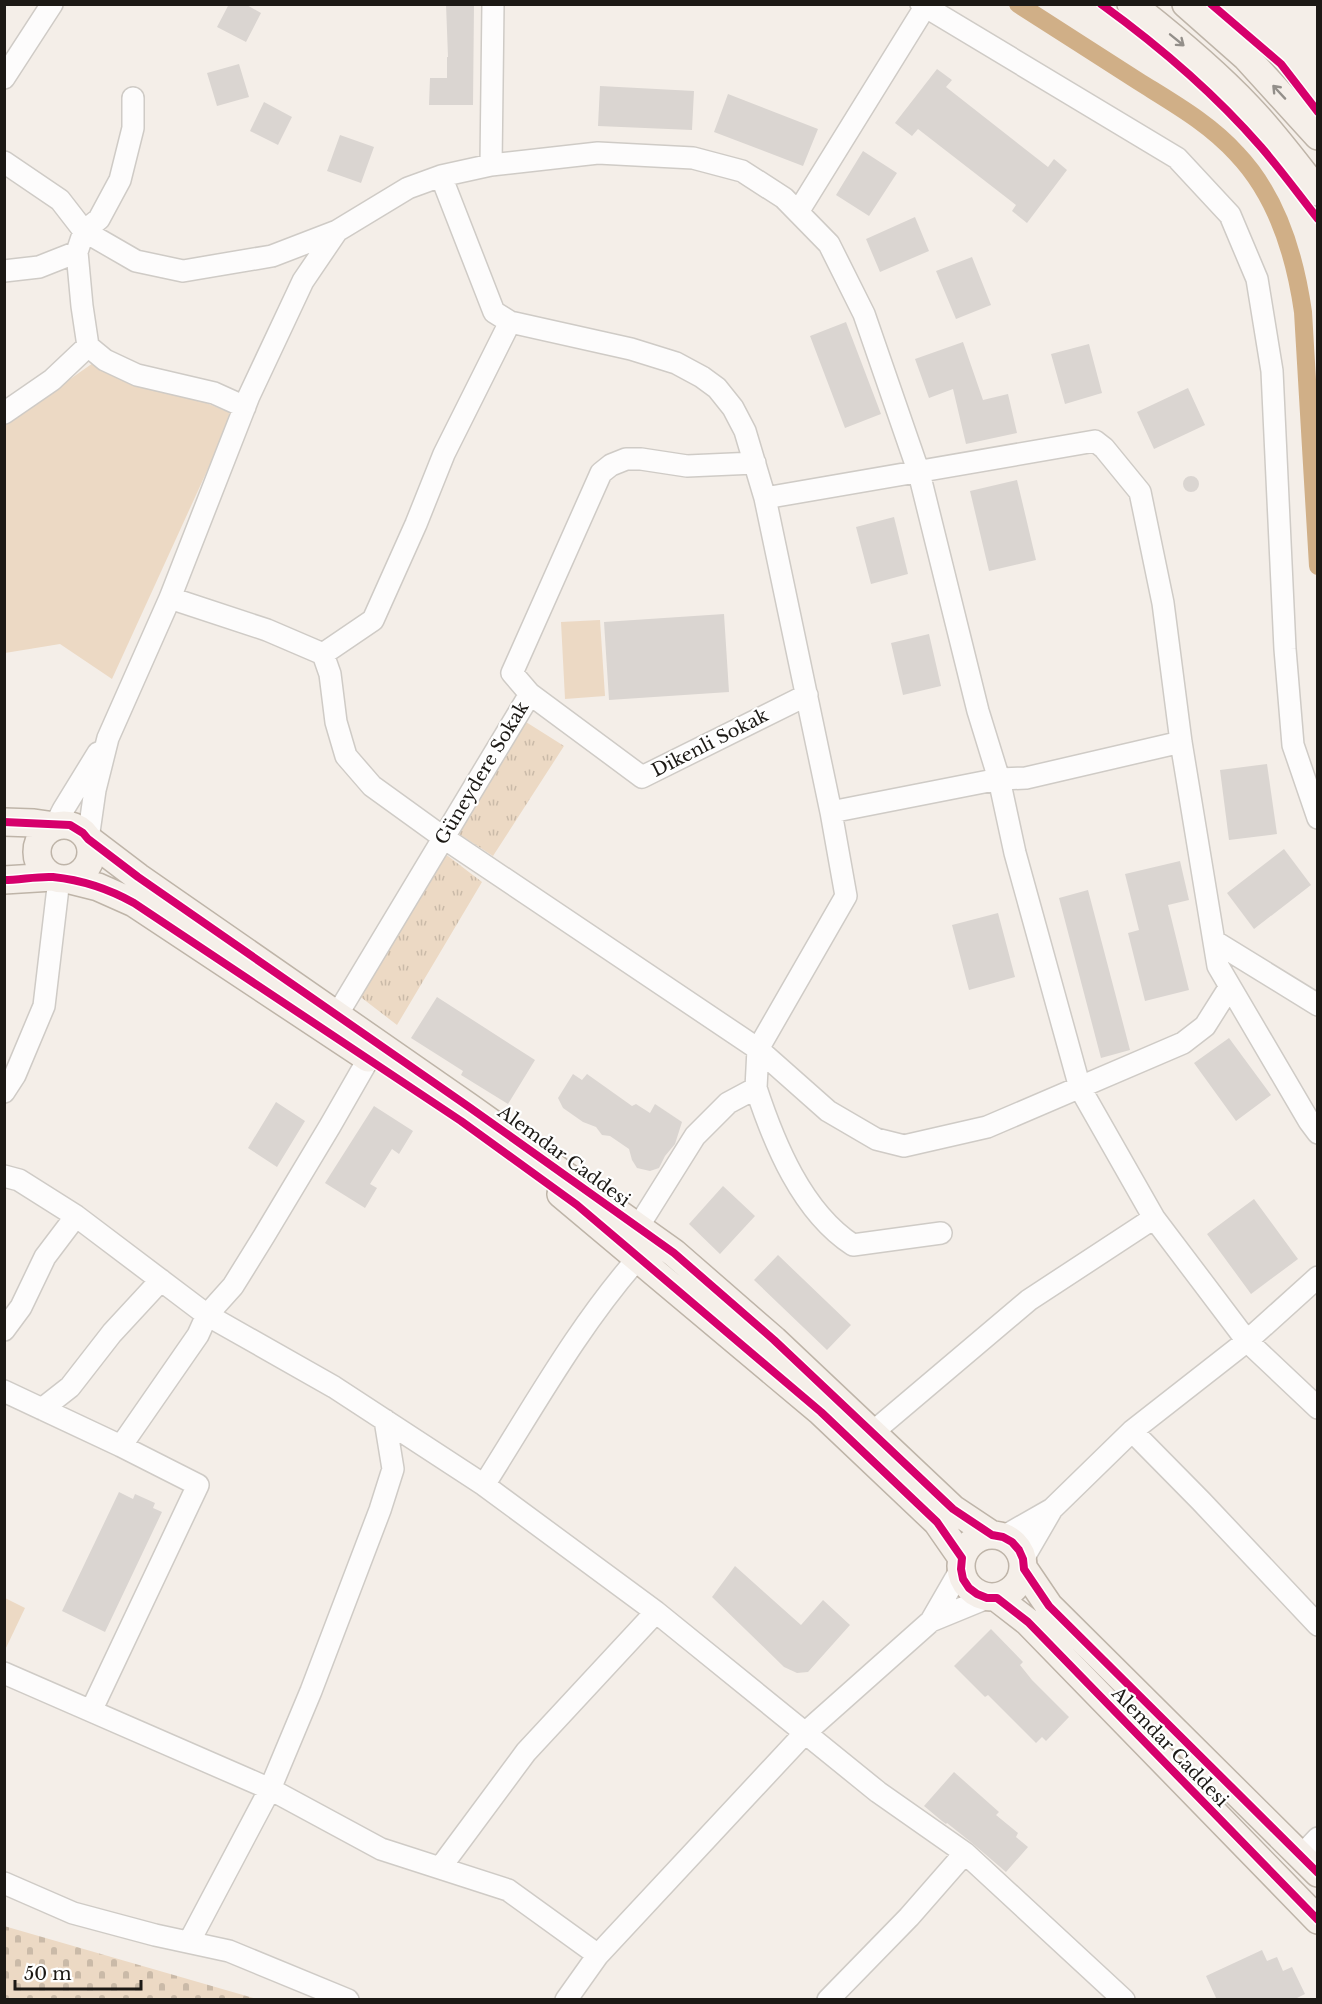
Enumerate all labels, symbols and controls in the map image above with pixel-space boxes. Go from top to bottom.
one-way arrow [1169,34,1185,47]
one-way arrow [1272,85,1286,100]
street label: Güneydere Sokak [431,697,533,849]
street label: Dikenli Sokak [648,704,772,782]
street label: Alemdar Caddesi [493,1100,634,1211]
street label: Alemdar Caddesi [1106,1682,1233,1812]
scale bar [15,1953,141,1991]
text: 50 m [24,1963,72,1985]

